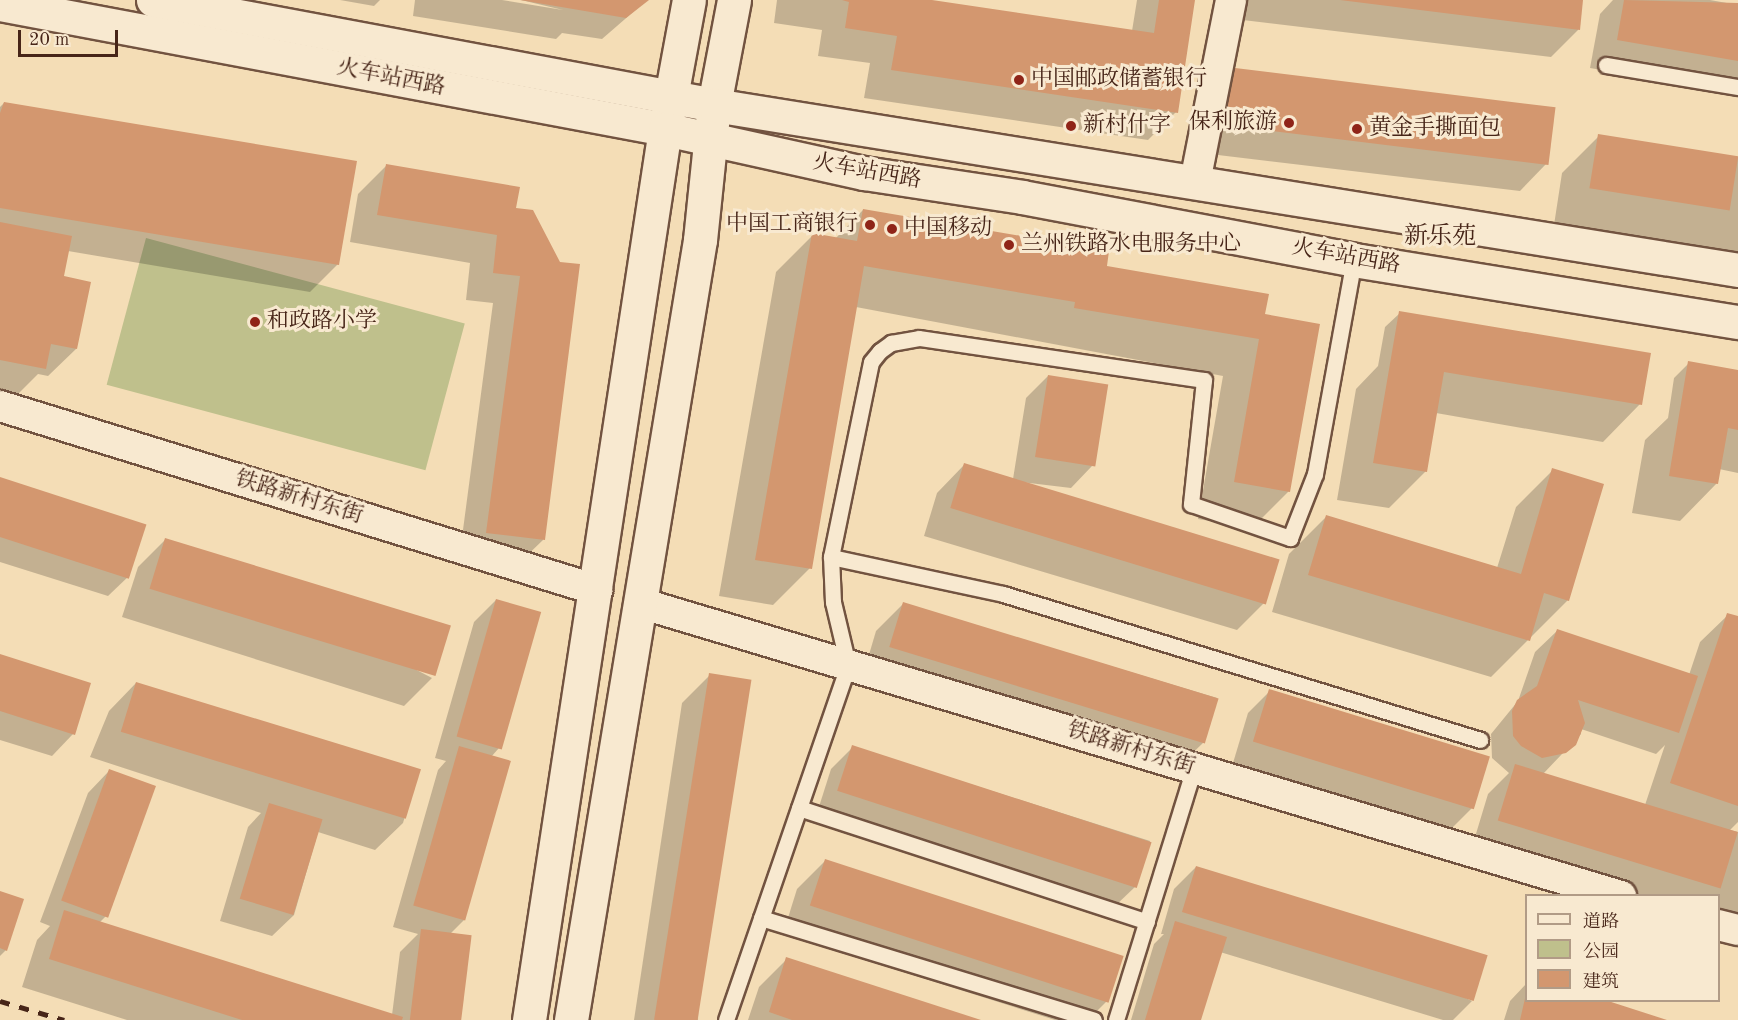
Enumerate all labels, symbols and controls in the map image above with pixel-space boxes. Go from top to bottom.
scale bar [21,18,122,56]
text: 20 m [29,31,69,49]
street label: 火车站西路 [334,55,448,101]
place label: 中国邮政储蓄银行 [1031,67,1207,93]
marker: 中国邮政储蓄银行 [1012,73,1026,87]
place label: 保利旅游 [1189,110,1277,136]
place label: 新村什字 [1083,113,1171,139]
marker: 保利旅游 [1282,116,1296,130]
place label: 黄金手撕面包 [1369,116,1501,142]
marker: 新村什字 [1064,119,1078,133]
marker: 黄金手撕面包 [1350,122,1364,136]
street label: 火车站西路 [811,149,923,195]
place label: 中国工商银行 [726,212,858,238]
place label: 中国移动 [904,216,992,242]
marker: 中国工商银行 [863,218,877,232]
marker: 中国移动 [885,222,899,236]
district label: 新乐苑 [1404,224,1476,252]
place label: 兰州铁路水电服务中心 [1021,232,1241,258]
street label: 火车站西路 [1290,234,1402,280]
marker: 兰州铁路水电服务中心 [1002,238,1016,252]
place label: 和政路小学 [267,309,377,335]
marker: 和政路小学 [248,315,262,329]
street label: 铁路新村东街 [232,466,366,530]
street label: 铁路新村东街 [1064,717,1198,781]
legend [1525,894,1720,1002]
text: 道路 [1583,913,1619,931]
text: 公园 [1583,943,1619,961]
text: 建筑 [1583,973,1619,991]

